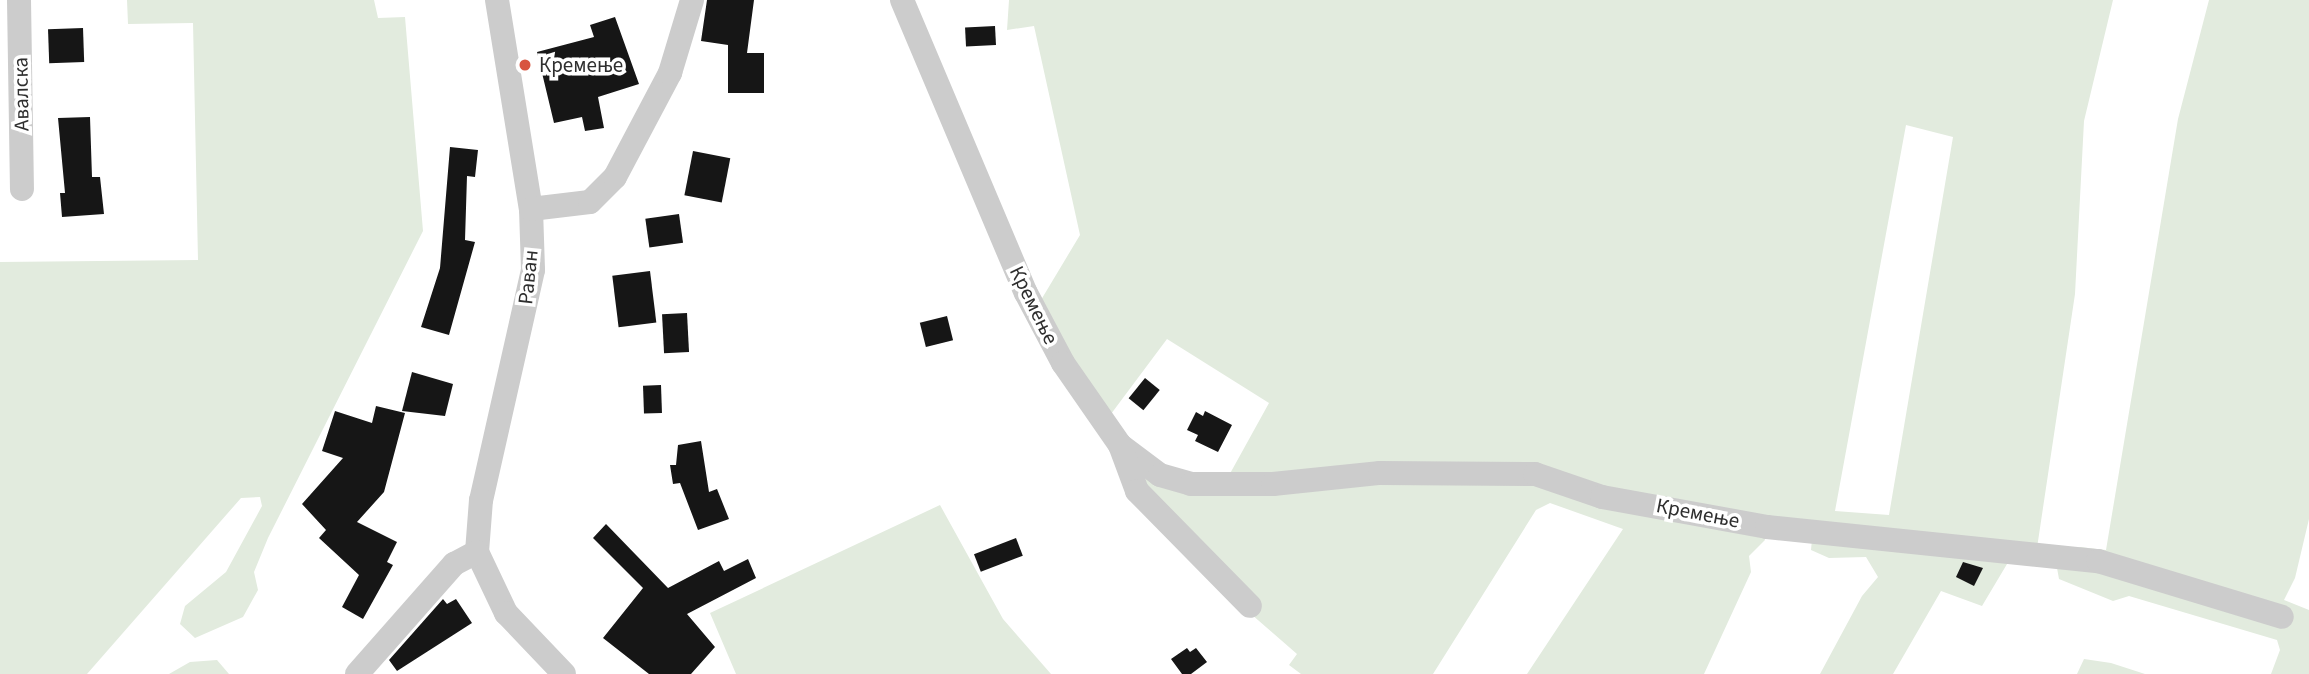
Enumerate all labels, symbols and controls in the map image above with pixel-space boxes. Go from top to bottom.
place label: Кремење [539,52,623,78]
street label: Авалска [8,57,34,131]
marker: Кремење [517,57,533,73]
street label: Раван [513,249,543,305]
street label: Кремење [1004,262,1064,348]
street label: Кремење [1654,493,1742,533]

